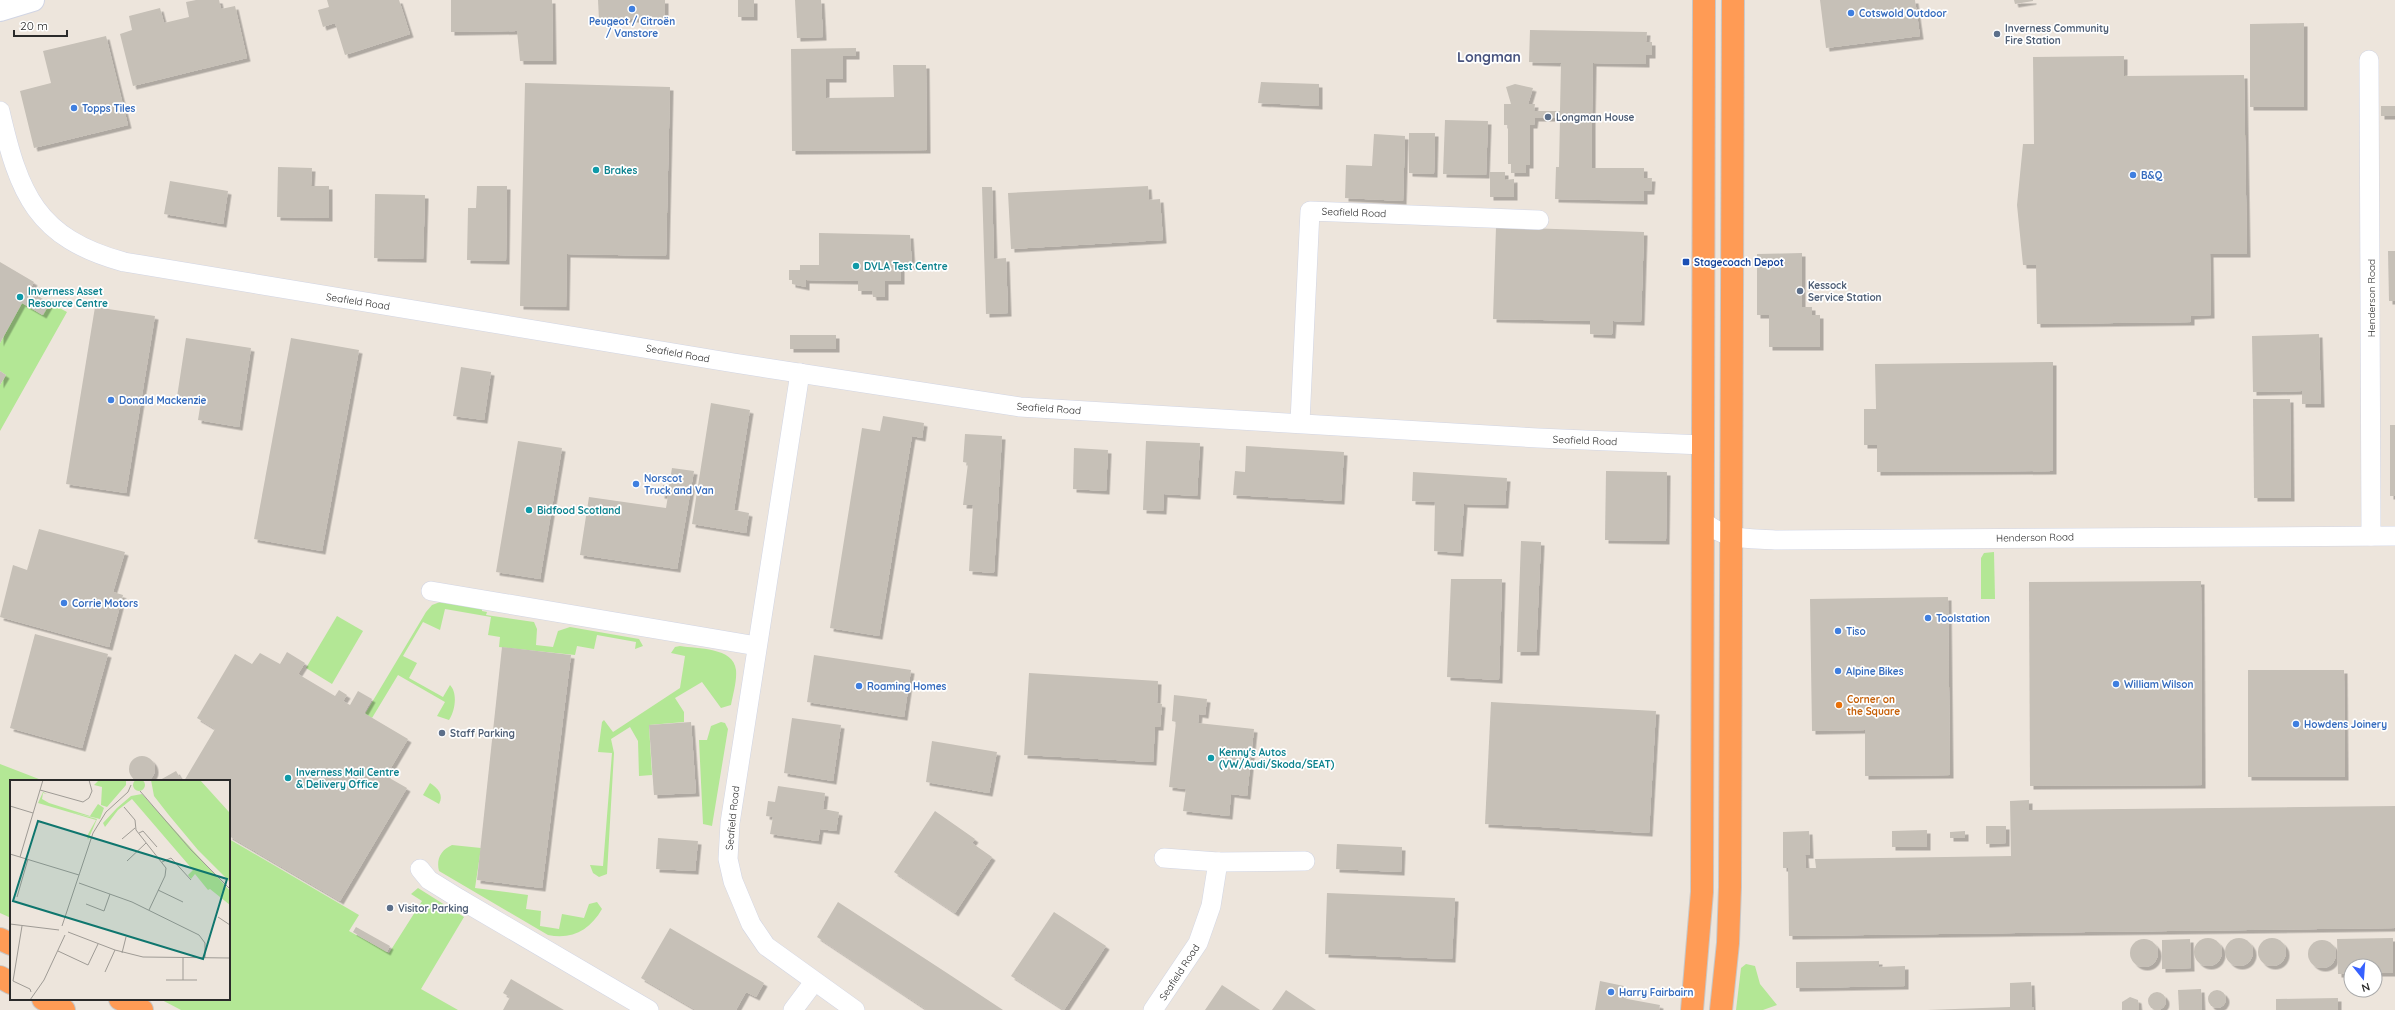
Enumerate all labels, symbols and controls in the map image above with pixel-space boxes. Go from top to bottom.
marker: Peugeot / Citroën / Vanstore [627,4,637,14]
place label: Cotswold Outdoor [1859,7,1947,20]
marker: Cotswold Outdoor [1846,8,1856,18]
scale bar [14,12,67,38]
place label: Peugeot / Citroën / Vanstore [589,15,675,40]
text: 20 m [20,18,48,33]
place label: Inverness Community Fire Station [2005,22,2109,47]
marker: Inverness Community Fire Station [1992,29,2002,39]
district label: Longman [1457,48,1521,66]
place label: Topps Tiles [82,102,136,115]
marker: Topps Tiles [69,103,79,113]
place label: Longman House [1556,111,1635,124]
marker: Longman House [1543,112,1553,122]
place label: Brakes [604,164,637,177]
marker: Brakes [591,165,601,175]
place label: B&Q [2141,169,2163,182]
marker: B&Q [2128,170,2138,180]
street label: Seafield Road [1321,205,1386,220]
place label: Stagecoach Depot [1694,256,1784,269]
marker: Stagecoach Depot [1681,257,1691,267]
street label: Henderson Road [2365,259,2378,337]
place label: DVLA Test Centre [864,260,948,273]
marker: DVLA Test Centre [851,261,861,271]
place label: Kessock Service Station [1808,279,1882,304]
place label: Inverness Asset Resource Centre [28,285,108,310]
marker: Kessock Service Station [1795,286,1805,296]
street label: Seafield Road [325,290,391,313]
marker: Inverness Asset Resource Centre [15,292,25,302]
street label: Seafield Road [645,341,711,365]
place label: Donald Mackenzie [119,394,207,407]
marker: Donald Mackenzie [106,395,116,405]
street label: Seafield Road [1016,400,1082,417]
street label: Seafield Road [1552,433,1617,448]
place label: Norscot Truck and Van [644,472,714,497]
marker: Norscot Truck and Van [631,479,641,489]
place label: Bidfood Scotland [537,504,621,517]
marker: Bidfood Scotland [524,505,534,515]
street label: Henderson Road [1996,530,2074,545]
place label: Corrie Motors [72,597,138,610]
marker: Corrie Motors [59,598,69,608]
place label: Toolstation [1936,612,1990,625]
marker: Toolstation [1923,613,1933,623]
place label: Tiso [1846,625,1866,638]
marker: Tiso [1833,626,1843,636]
place label: Alpine Bikes [1846,665,1904,678]
marker: Alpine Bikes [1833,666,1843,676]
place label: William Wilson [2124,678,2193,691]
marker: William Wilson [2111,679,2121,689]
place label: Roaming Homes [867,680,947,693]
marker: Roaming Homes [854,681,864,691]
place label: Corner on the Square [1847,693,1900,718]
marker: Corner on the Square [1834,700,1844,710]
place label: Howdens Joinery [2304,718,2387,731]
marker: Howdens Joinery [2291,719,2301,729]
place label: Staff Parking [450,727,515,740]
marker: Staff Parking [437,728,447,738]
place label: Kenny's Autos (VW/Audi/Skoda/SEAT) [1219,746,1335,771]
marker: Kenny's Autos (VW/Audi/Skoda/SEAT) [1206,753,1216,763]
place label: Inverness Mail Centre & Delivery Office [296,766,399,791]
marker: Inverness Mail Centre & Delivery Office [283,773,293,783]
inset map [10,780,230,1000]
street label: Seafield Road [723,785,742,851]
place label: Visitor Parking [398,902,469,915]
marker: Visitor Parking [385,903,395,913]
street label: Seafield Road [1156,942,1202,1003]
north arrow [2343,958,2383,998]
text: N [2360,980,2372,995]
place label: Harry Fairbairn [1619,986,1693,999]
marker: Harry Fairbairn [1606,987,1616,997]

